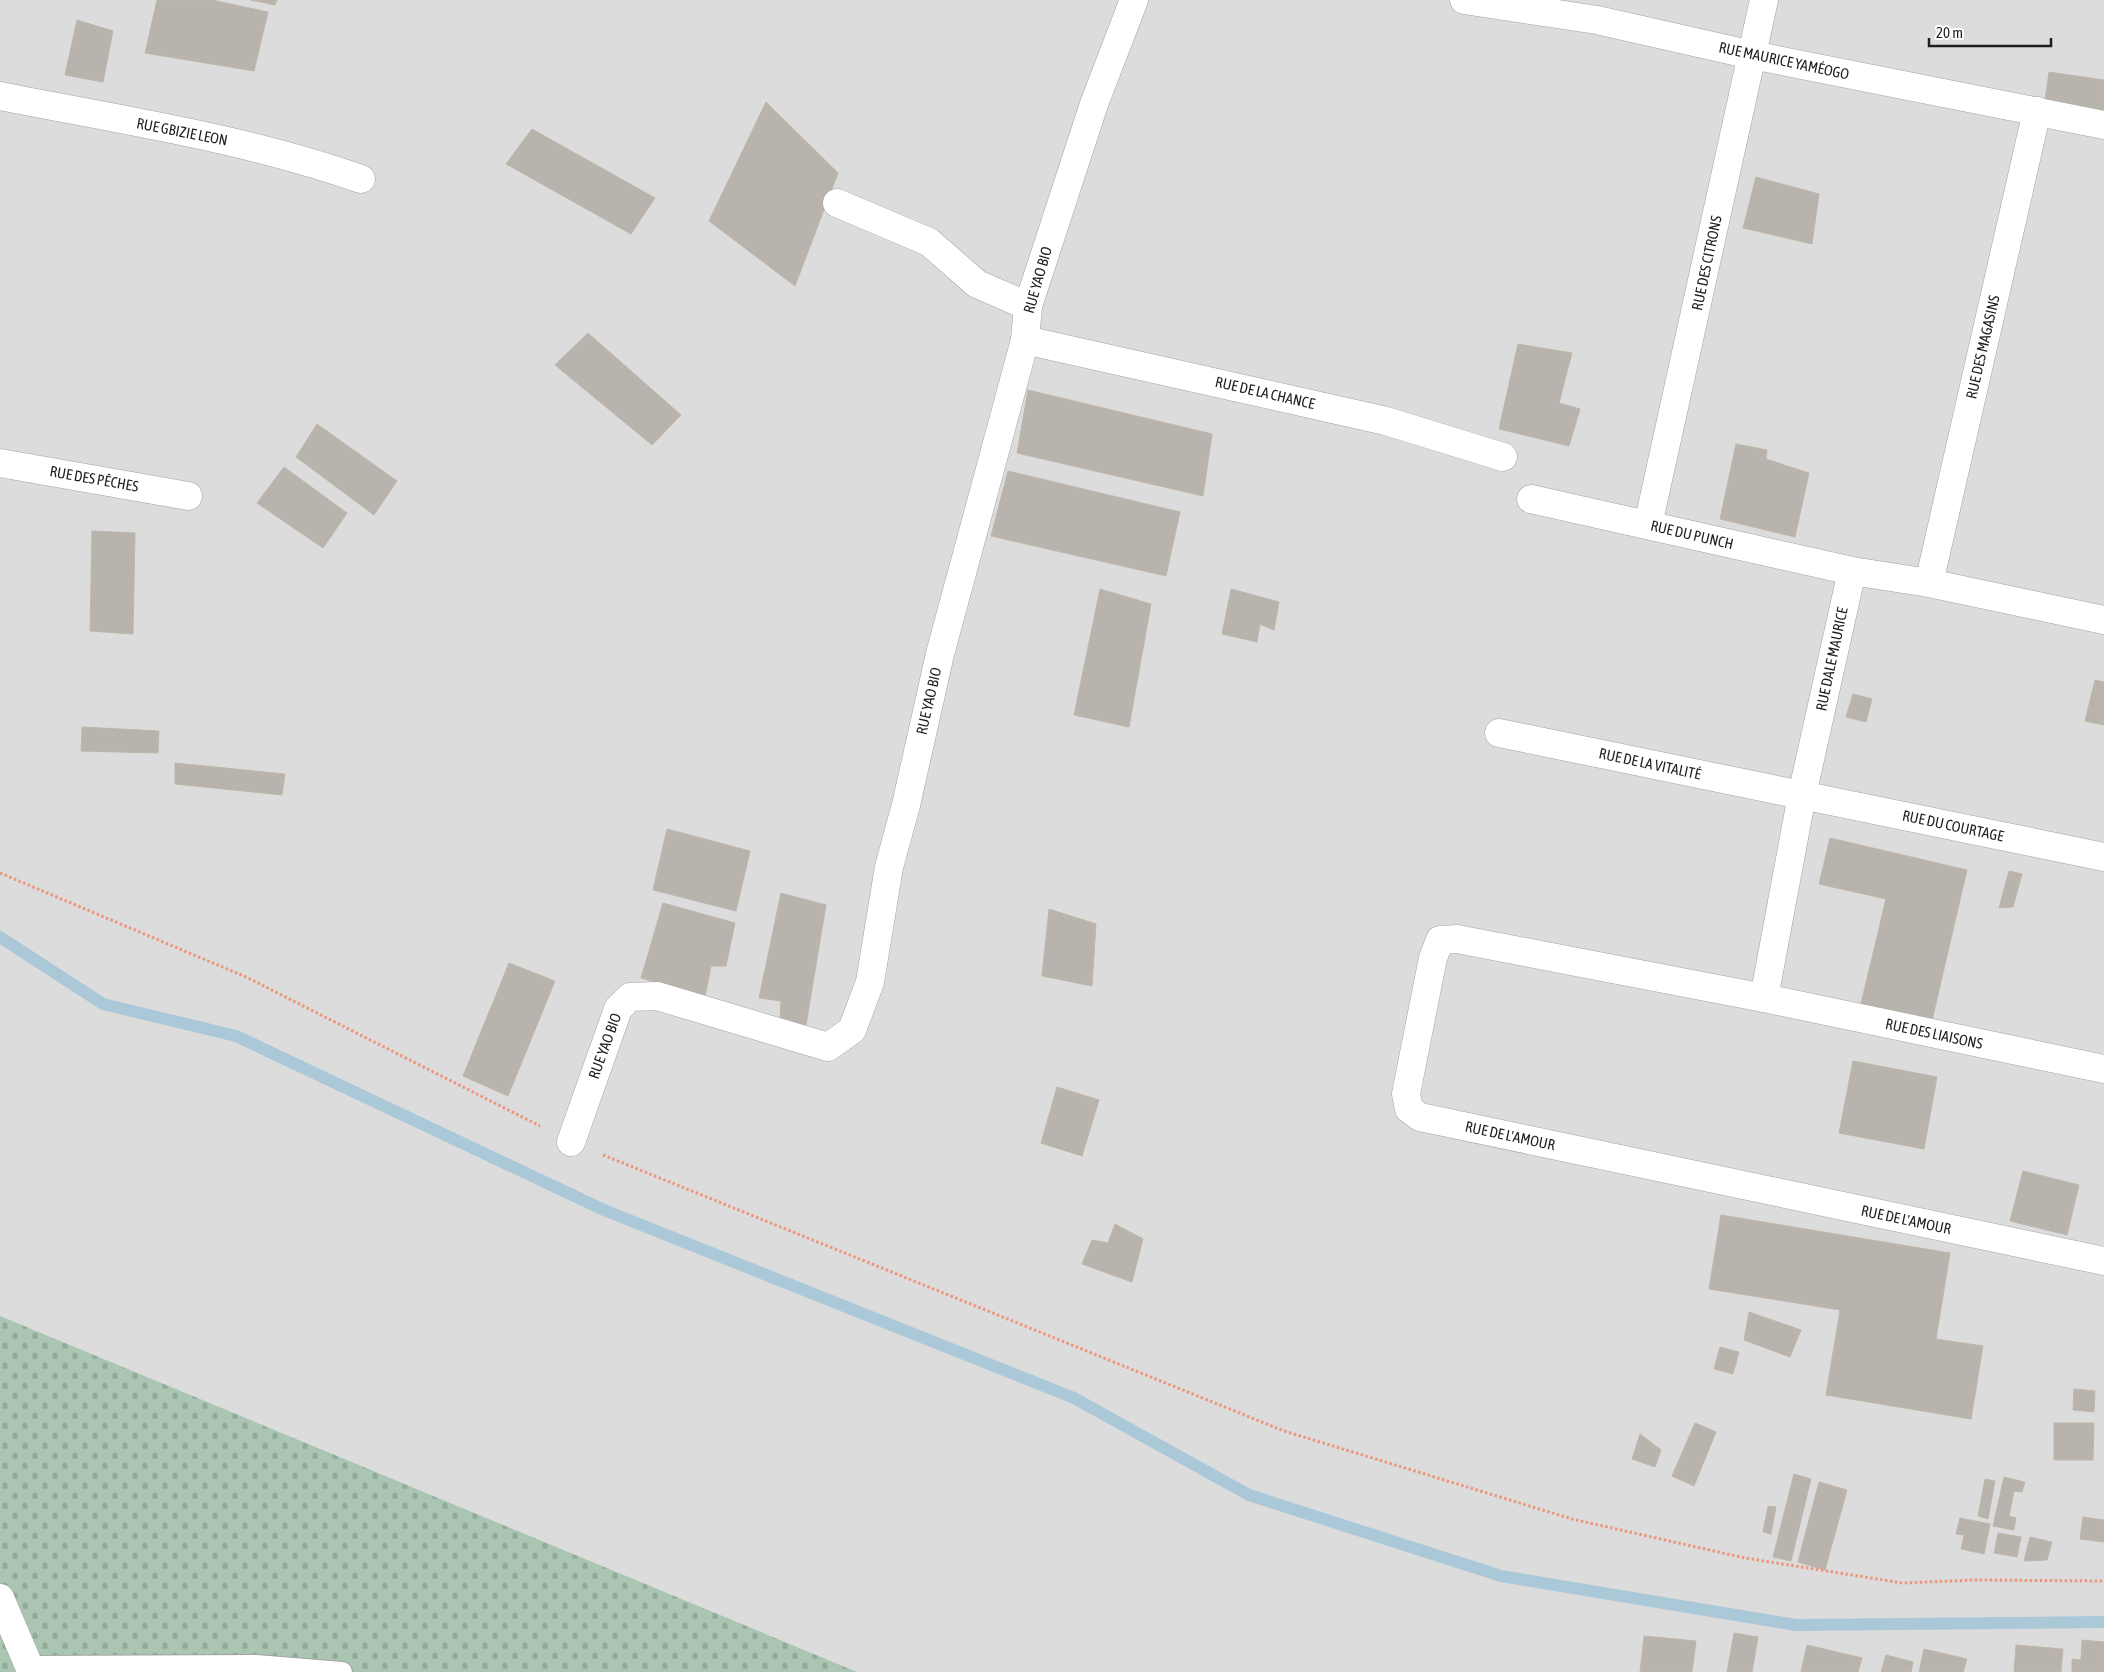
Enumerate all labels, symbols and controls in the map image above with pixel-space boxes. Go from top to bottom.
scale bar [1929,15,2052,47]
text: 20 m [1936,24,1963,41]
street label: RUE MAURICE YAMÉOGO [1717,38,1851,83]
street label: RUE GBIZIE LEON [135,114,229,149]
street label: RUE DES CITRONS [1688,214,1725,312]
street label: RUE YAO BIO [1020,244,1055,315]
street label: RUE DES MAGASINS [1962,293,2003,400]
street label: RUE DE LA CHANCE [1214,373,1317,412]
street label: RUE DES PÊCHES [48,462,140,495]
street label: RUE DU PUNCH [1649,517,1735,552]
street label: RUE DALE MAURICE [1812,605,1851,712]
street label: RUE YAO BIO [913,665,945,736]
street label: RUE DE LA VITALITÉ [1597,744,1703,783]
street label: RUE DU COURTAGE [1901,806,2006,845]
street label: RUE YAO BIO [585,1010,624,1081]
street label: RUE DES LIAISONS [1884,1015,1984,1052]
street label: RUE DE L'AMOUR [1464,1118,1557,1153]
street label: RUE DE L'AMOUR [1860,1202,1953,1237]

